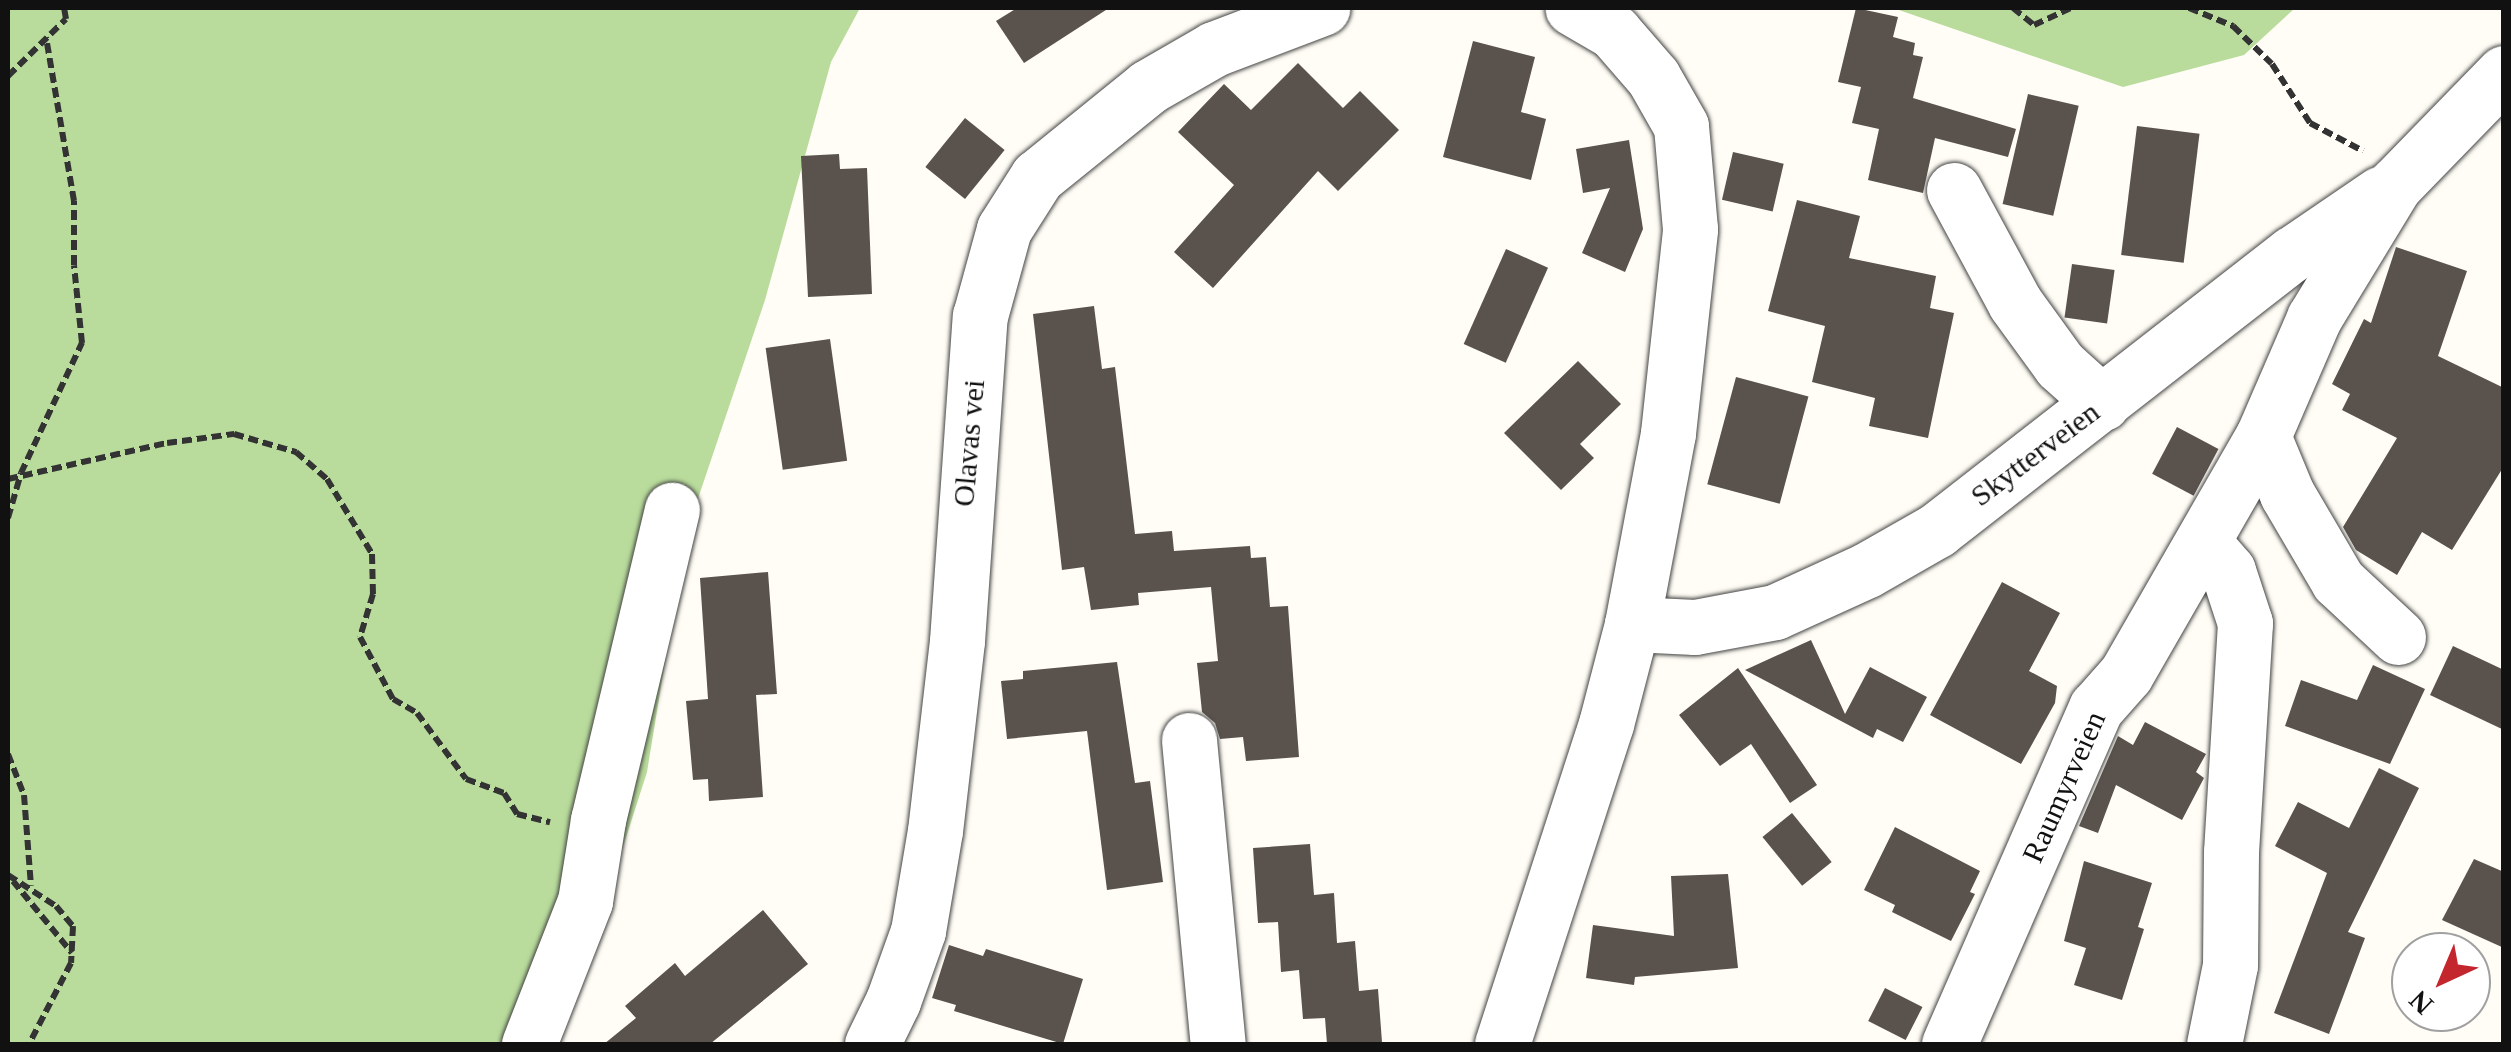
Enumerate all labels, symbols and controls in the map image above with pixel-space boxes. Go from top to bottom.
street label: Olavas vei [946,378,992,508]
street label: Skytterveien [1964,394,2106,514]
street label: Raumyrveien [2015,706,2113,868]
north arrow [2391,932,2491,1032]
text: N [2403,984,2439,1021]

